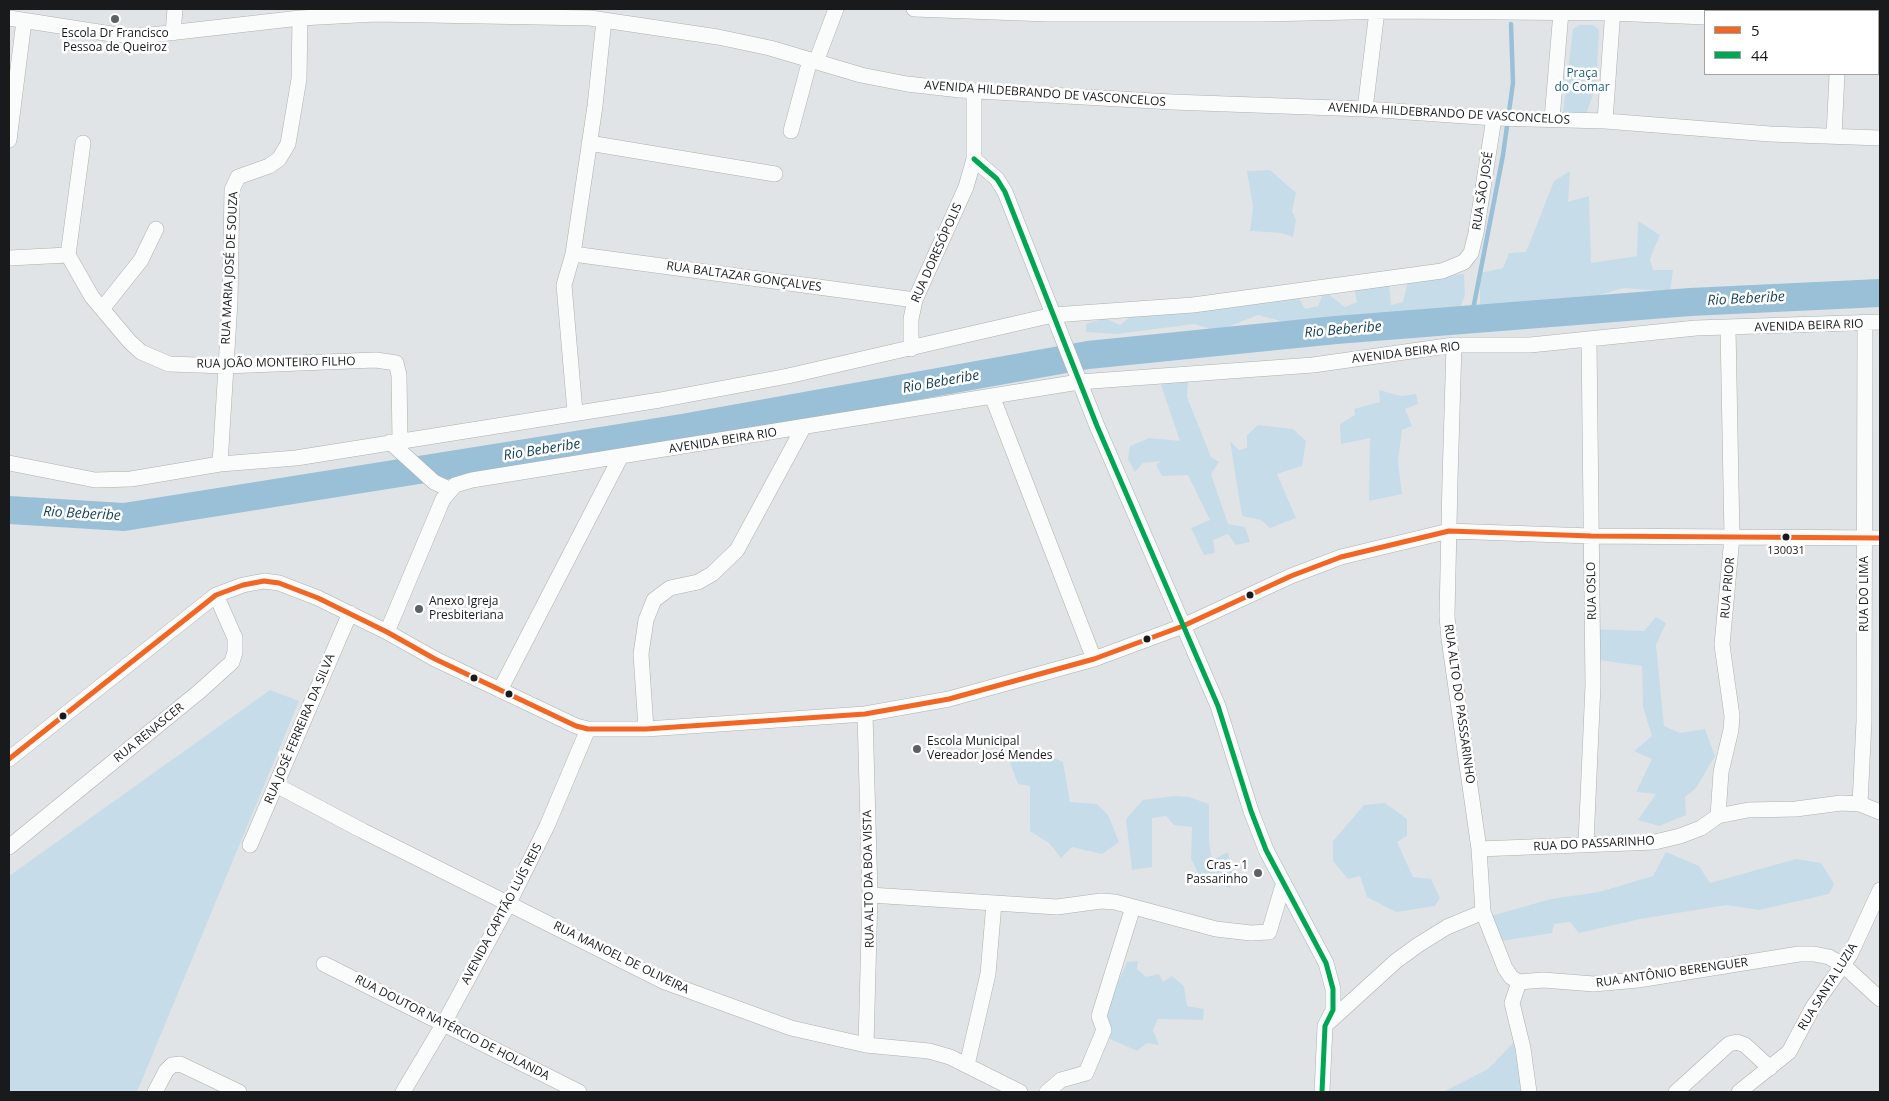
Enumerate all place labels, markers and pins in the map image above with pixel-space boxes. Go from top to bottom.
marker: Escola Dr Francisco Pessoa de Queiroz [109,13,121,25]
place label: Escola Dr Francisco Pessoa de Queiroz [61,27,169,55]
marker: 130031 [1781,532,1791,542]
place label: 130031 [1767,544,1805,558]
unlabelled marker [1245,590,1255,600]
place label: Anexo Igreja Presbiteriana [429,595,504,623]
marker: Anexo Igreja Presbiteriana [413,603,425,615]
unlabelled marker [1142,634,1152,644]
unlabelled marker [469,673,479,683]
unlabelled marker [504,689,514,699]
unlabelled marker [58,711,68,721]
place label: Escola Municipal Vereador José Mendes [927,735,1052,763]
marker: Escola Municipal Vereador José Mendes [911,743,923,755]
place label: Cras - 1 Passarinho [1186,859,1248,887]
marker: Cras - 1 Passarinho [1252,867,1264,879]

